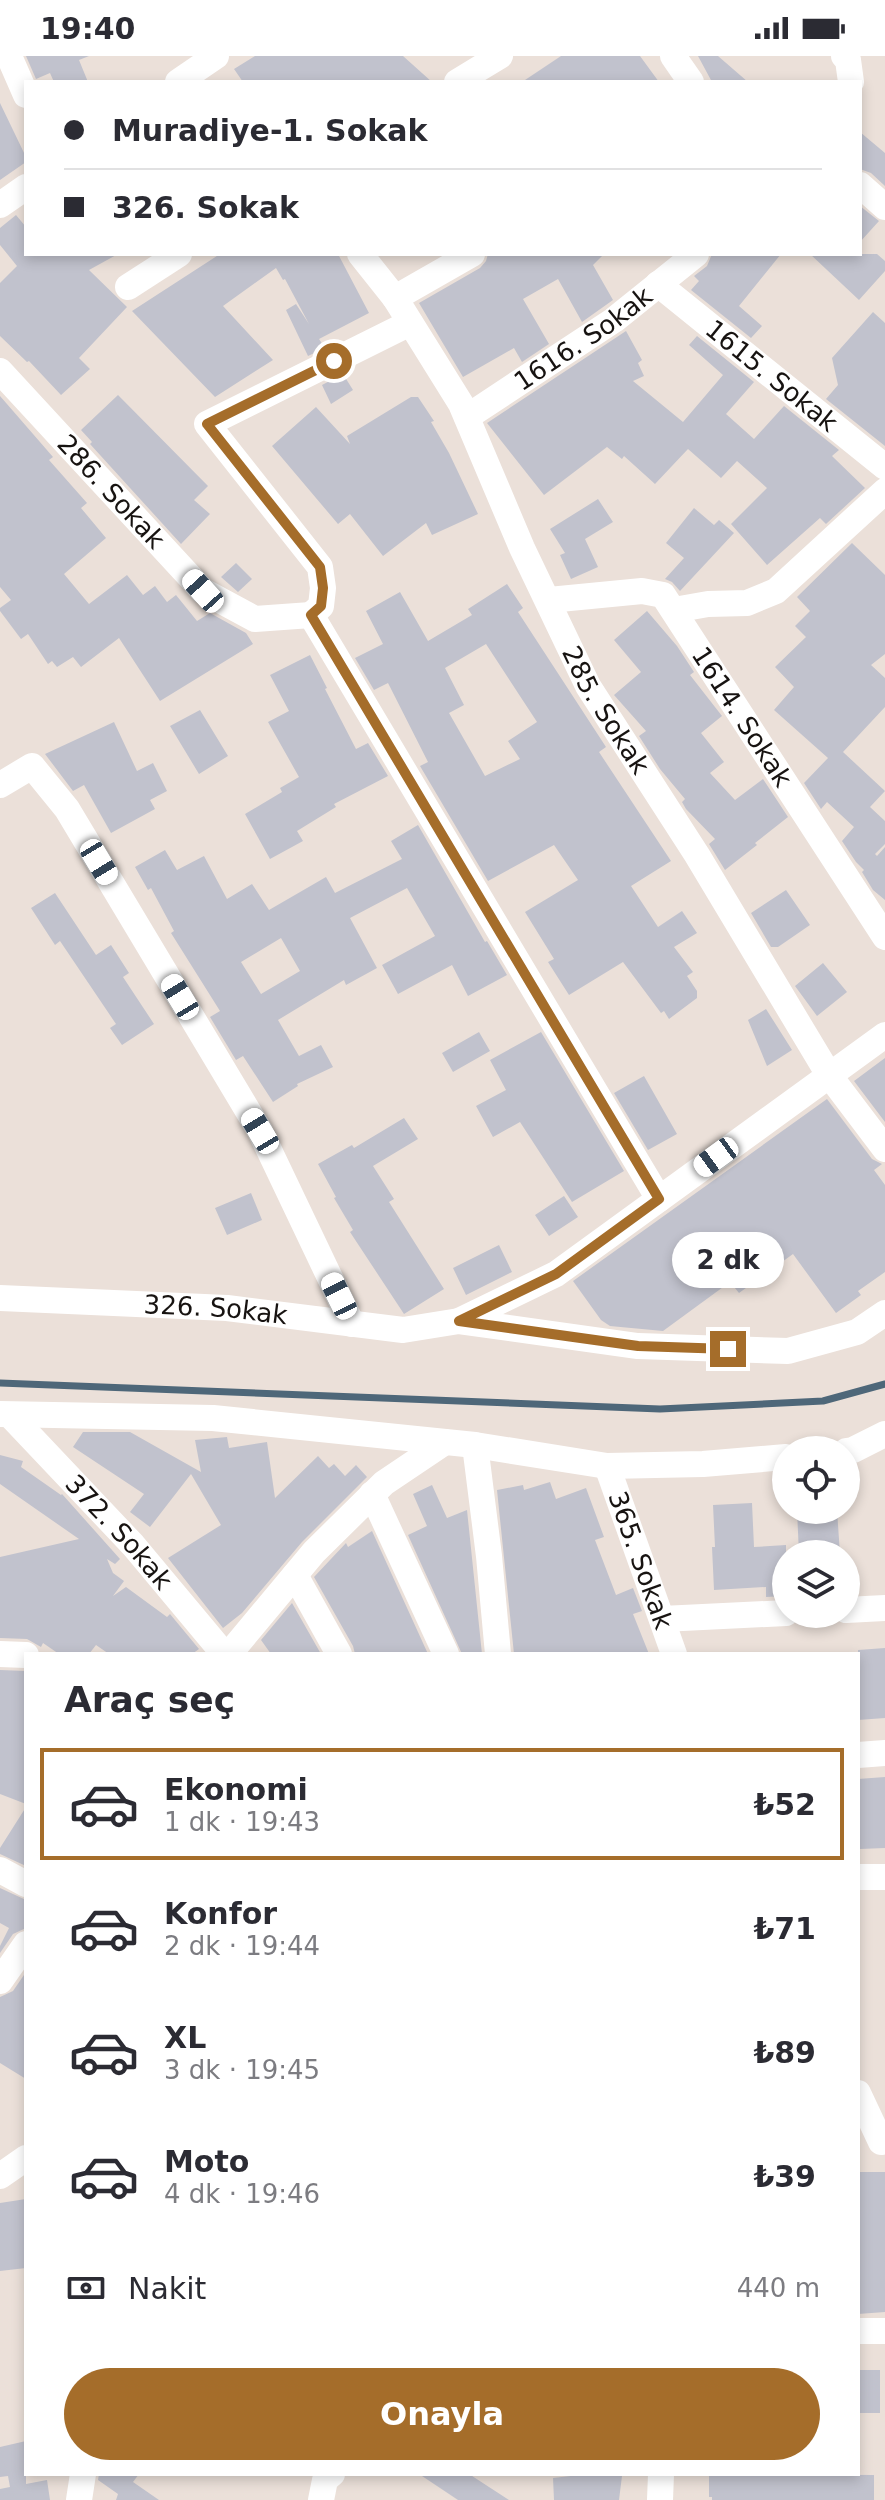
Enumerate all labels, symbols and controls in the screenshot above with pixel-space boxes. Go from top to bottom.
text: 19:40 [40,11,136,46]
text: Muradiye-1. Sokak [112,113,427,148]
text: 326. Sokak [112,190,299,225]
street label: 1616. Sokak [508,281,658,397]
street label: 1615. Sokak [700,314,844,438]
route start [316,343,352,379]
street label: 286. Sokak [51,428,171,555]
car [178,565,228,617]
street label: 285. Sokak [556,641,656,780]
street label: 1614. Sokak [686,641,798,792]
car [76,835,122,889]
car [157,970,203,1024]
car [237,1104,283,1158]
car [690,1133,742,1181]
callout: 2 dk [672,1233,784,1289]
text: 2 dk [696,1245,760,1275]
car [318,1269,360,1323]
street label: 326. Sokak [143,1289,289,1330]
route end [710,1331,746,1367]
map controls [772,1436,860,1628]
button: locate [772,1436,860,1524]
street label: 372. Sokak [60,1469,179,1595]
street label: 365. Sokak [602,1487,679,1633]
button: layers [772,1540,860,1628]
text: Araç seç [64,1679,235,1720]
icon: car [68,1768,140,1840]
text: Ekonomi [164,1772,308,1807]
text: ₺52 [753,1787,816,1822]
text: 1 dk · 19:43 [164,1807,320,1837]
icon: car [68,1892,140,1964]
text: Konfor [164,1896,277,1931]
text: ₺71 [753,1911,816,1946]
text: 2 dk · 19:44 [164,1931,320,1961]
icon: car [68,2016,140,2088]
text: XL [164,2020,206,2055]
text: ₺89 [753,2035,816,2070]
text: 3 dk · 19:45 [164,2055,320,2085]
icon: car [68,2140,140,2212]
text: Moto [164,2144,249,2179]
text: ₺39 [753,2159,816,2194]
text: 4 dk · 19:46 [164,2179,320,2209]
icon: cash [64,2266,108,2310]
text: Nakit [128,2271,206,2306]
text: 440 m [737,2273,820,2303]
button: Onayla [64,2368,820,2460]

